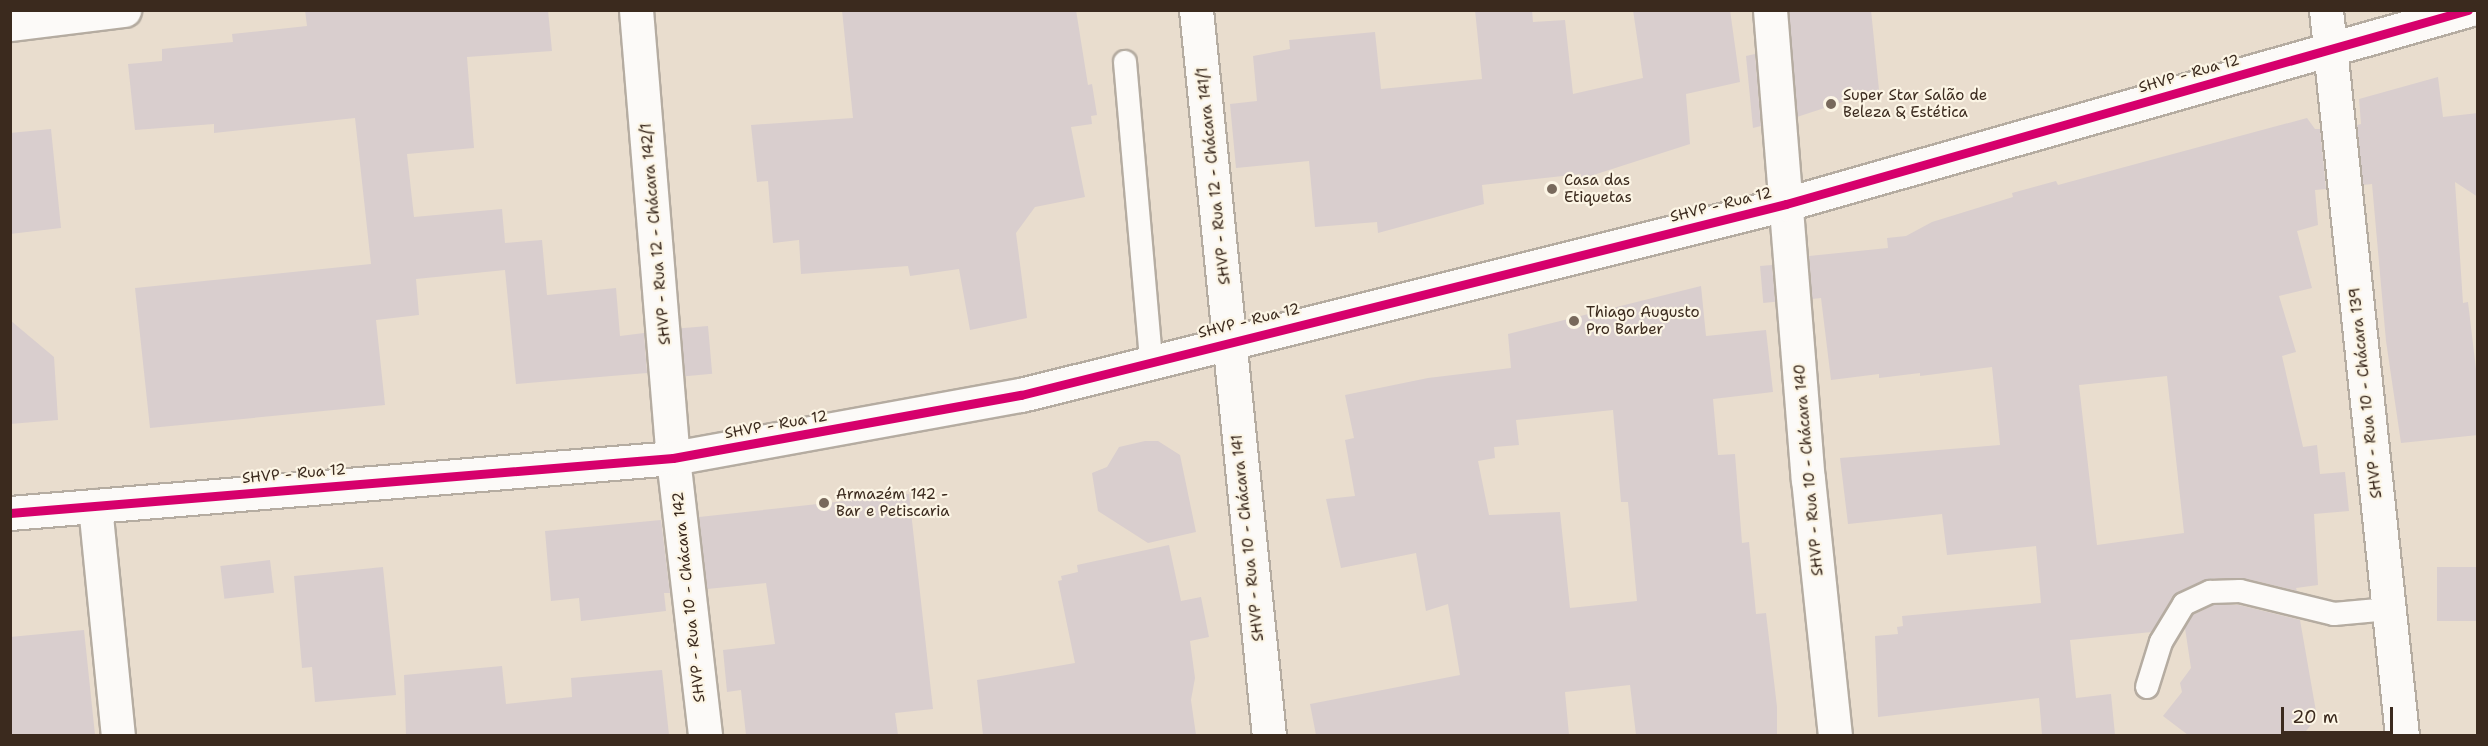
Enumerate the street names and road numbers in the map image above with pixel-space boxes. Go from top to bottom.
street label: SHVP - Rua 12 [2136,51,2242,97]
street label: SHVP - Rua 12 - Chácara 141/1 [1194,66,1234,286]
street label: SHVP - Rua 12 - Chácara 142/1 [637,122,675,346]
street label: SHVP - Rua 12 [1668,184,1774,226]
street label: SHVP - Rua 10 - Chácara 139 [2346,287,2386,499]
street label: SHVP - Rua 12 [1196,300,1302,342]
street label: SHVP - Rua 10 - Chácara 140 [1791,363,1827,577]
street label: SHVP - Rua 12 [723,407,829,443]
street label: SHVP - Rua 10 - Chácara 141 [1228,434,1268,642]
street label: SHVP - Rua 12 [241,460,347,488]
street label: SHVP - Rua 10 - Chácara 142 [669,491,709,703]

